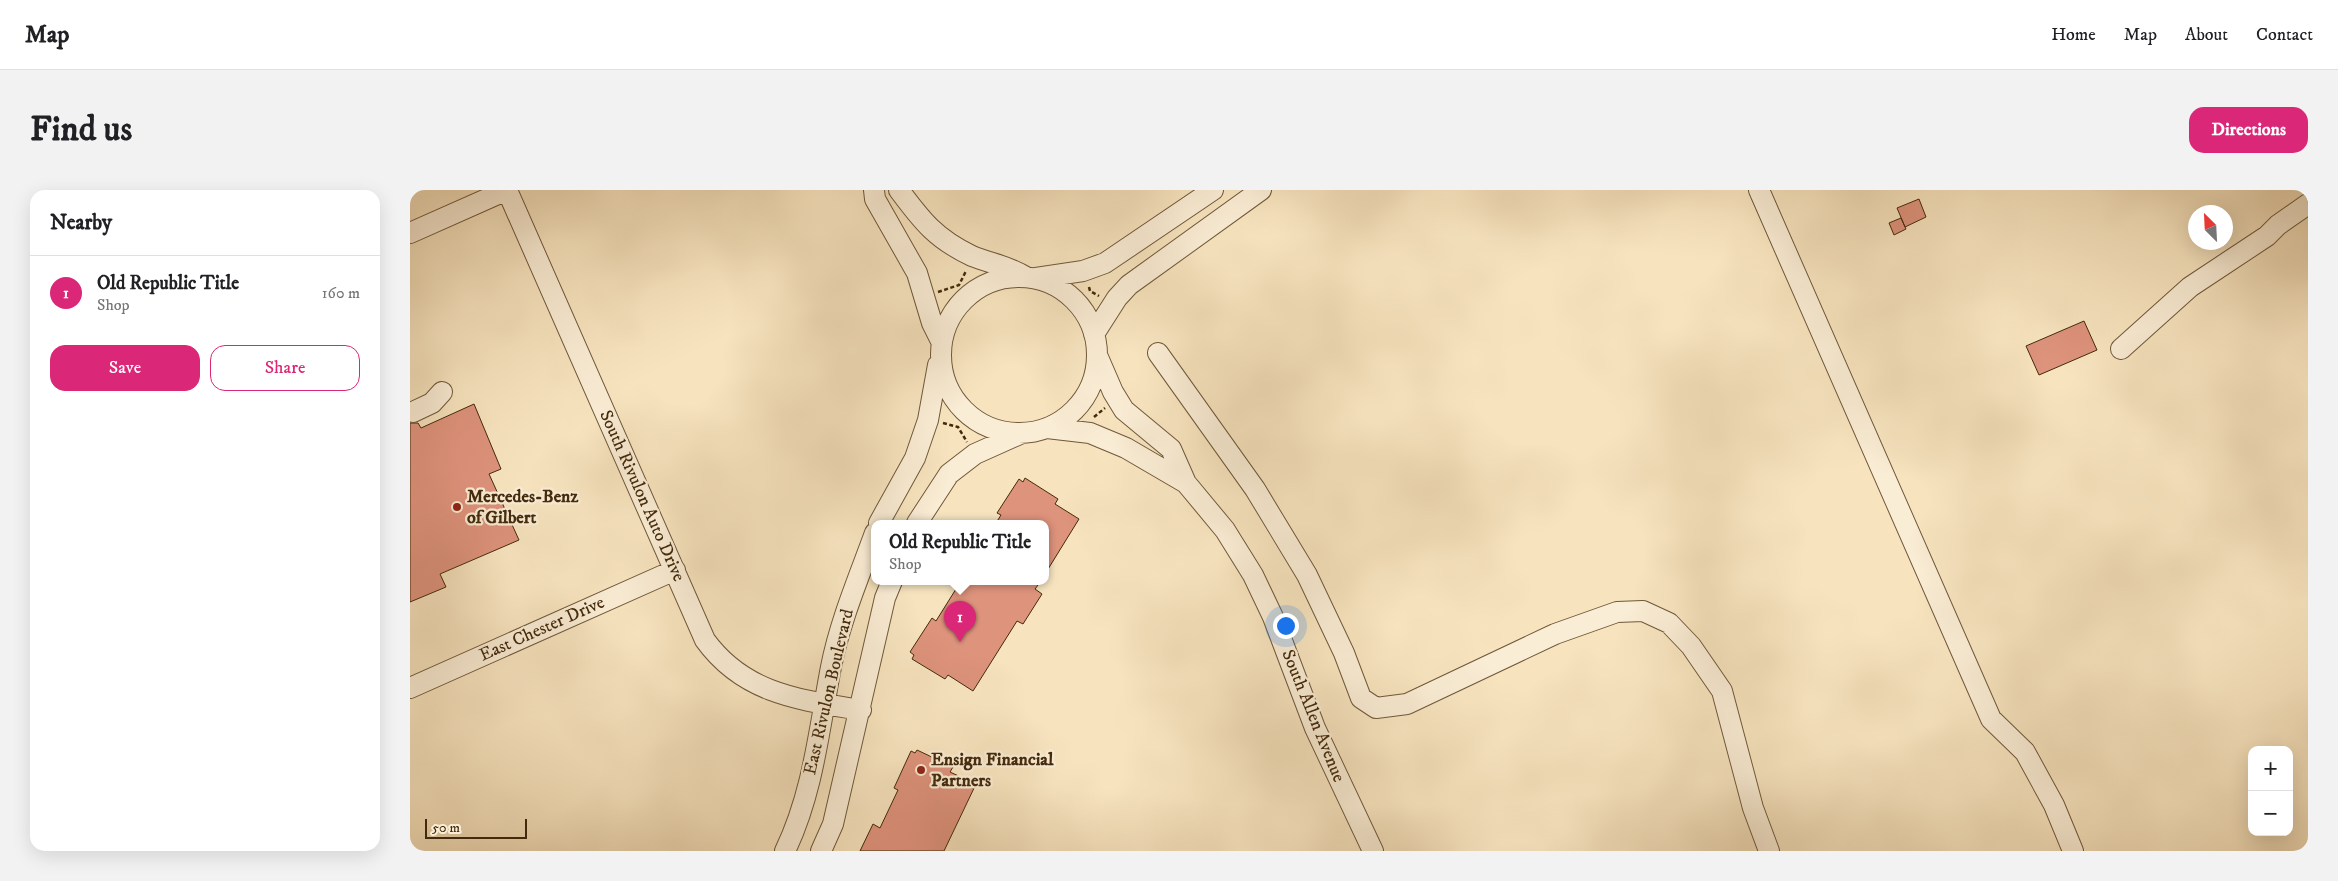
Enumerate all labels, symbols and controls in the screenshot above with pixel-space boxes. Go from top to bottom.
text: Map [25,20,69,50]
text: Home [2051,24,2096,46]
text: Map [2124,24,2157,46]
text: About [2185,24,2228,46]
text: Contact [2256,24,2313,46]
button: Directions [2189,107,2308,153]
text: Find us [30,108,132,152]
north arrow [2188,205,2233,250]
text: Nearby [50,210,112,236]
text: Old Republic Title [97,272,239,295]
text: 1 [63,283,69,303]
text: 160 m [322,283,360,303]
text: Shop [97,295,130,315]
button: Save [50,345,200,391]
button: Share [210,345,360,391]
street label: South Rivulon Auto Drive [594,407,690,585]
place label: Mercedes-Benz of Gilbert [467,486,578,529]
marker: Mercedes-Benz of Gilbert [451,501,463,513]
popup [871,520,1049,585]
text: Old Republic Title [889,531,1031,554]
text: Shop [889,554,922,574]
street label: East Chester Drive [476,592,608,666]
pin: 1 [944,601,976,642]
street label: East Rivulon Boulevard [799,607,859,777]
your location [1273,613,1299,639]
street label: South Allen Avenue [1276,647,1350,785]
map controls [2248,746,2293,836]
button: + [2248,746,2293,791]
place label: Ensign Financial Partners [931,749,1054,792]
marker: Ensign Financial Partners [915,764,927,776]
button: − [2248,791,2293,836]
scale bar [425,816,528,839]
text: 50 m [432,819,460,837]

